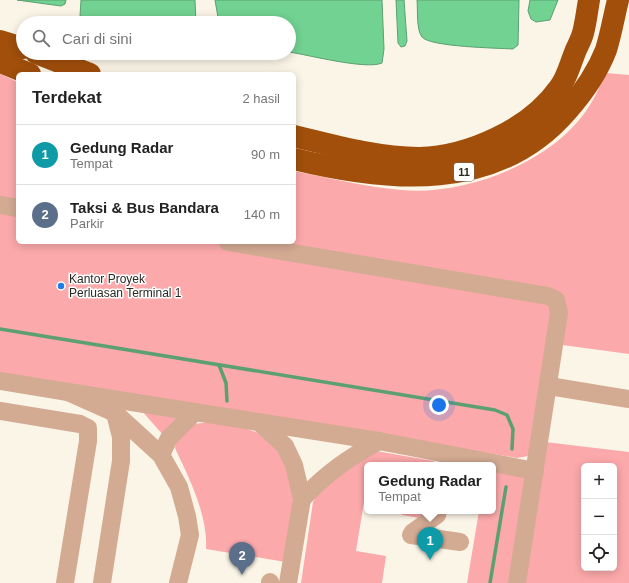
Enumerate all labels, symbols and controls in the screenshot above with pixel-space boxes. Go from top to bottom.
search box [16,16,296,60]
icon: search [30,27,52,49]
text: Cari di sini [62,30,132,47]
text: Terdekat [32,88,102,107]
text: 2 hasil [242,91,280,106]
text: Gedung Radar [70,139,173,156]
text: 1 [41,147,49,162]
text: 90 m [251,147,280,162]
text: Tempat [70,156,113,171]
road number: 11 [454,163,474,181]
text: Taksi & Bus Bandara [70,199,219,216]
text: 2 [41,207,49,222]
text: 140 m [244,207,280,222]
text: Parkir [70,216,104,231]
place label: Kantor Proyek Perluasan Terminal 1 [69,272,182,300]
marker: Kantor Proyek Perluasan Terminal 1 [56,281,66,291]
your location [429,395,449,415]
popup [364,462,496,514]
map controls [581,463,617,571]
button: + [581,463,617,499]
text: Gedung Radar [378,472,482,489]
text: Tempat [378,489,421,504]
button: − [581,499,617,535]
pin: 1 [417,527,443,560]
button: locate [581,535,617,571]
pin: 2 [229,542,255,575]

